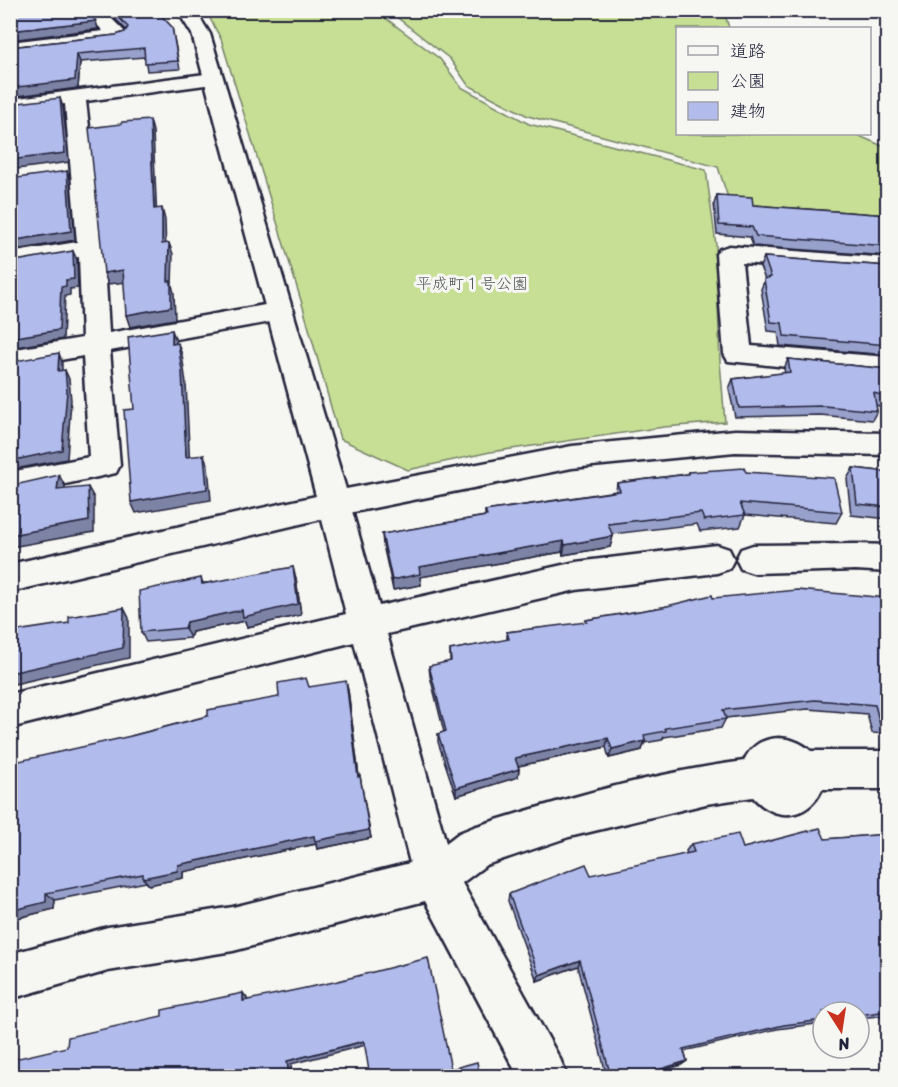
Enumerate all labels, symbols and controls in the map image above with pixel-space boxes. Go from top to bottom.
legend [676,27,871,135]
text: 道路 [730,35,766,67]
text: 公園 [730,65,766,97]
text: 建物 [730,95,766,127]
park label: 平成町１号公園 [416,269,528,298]
north arrow [811,1000,871,1060]
text: N [835,1029,853,1060]

